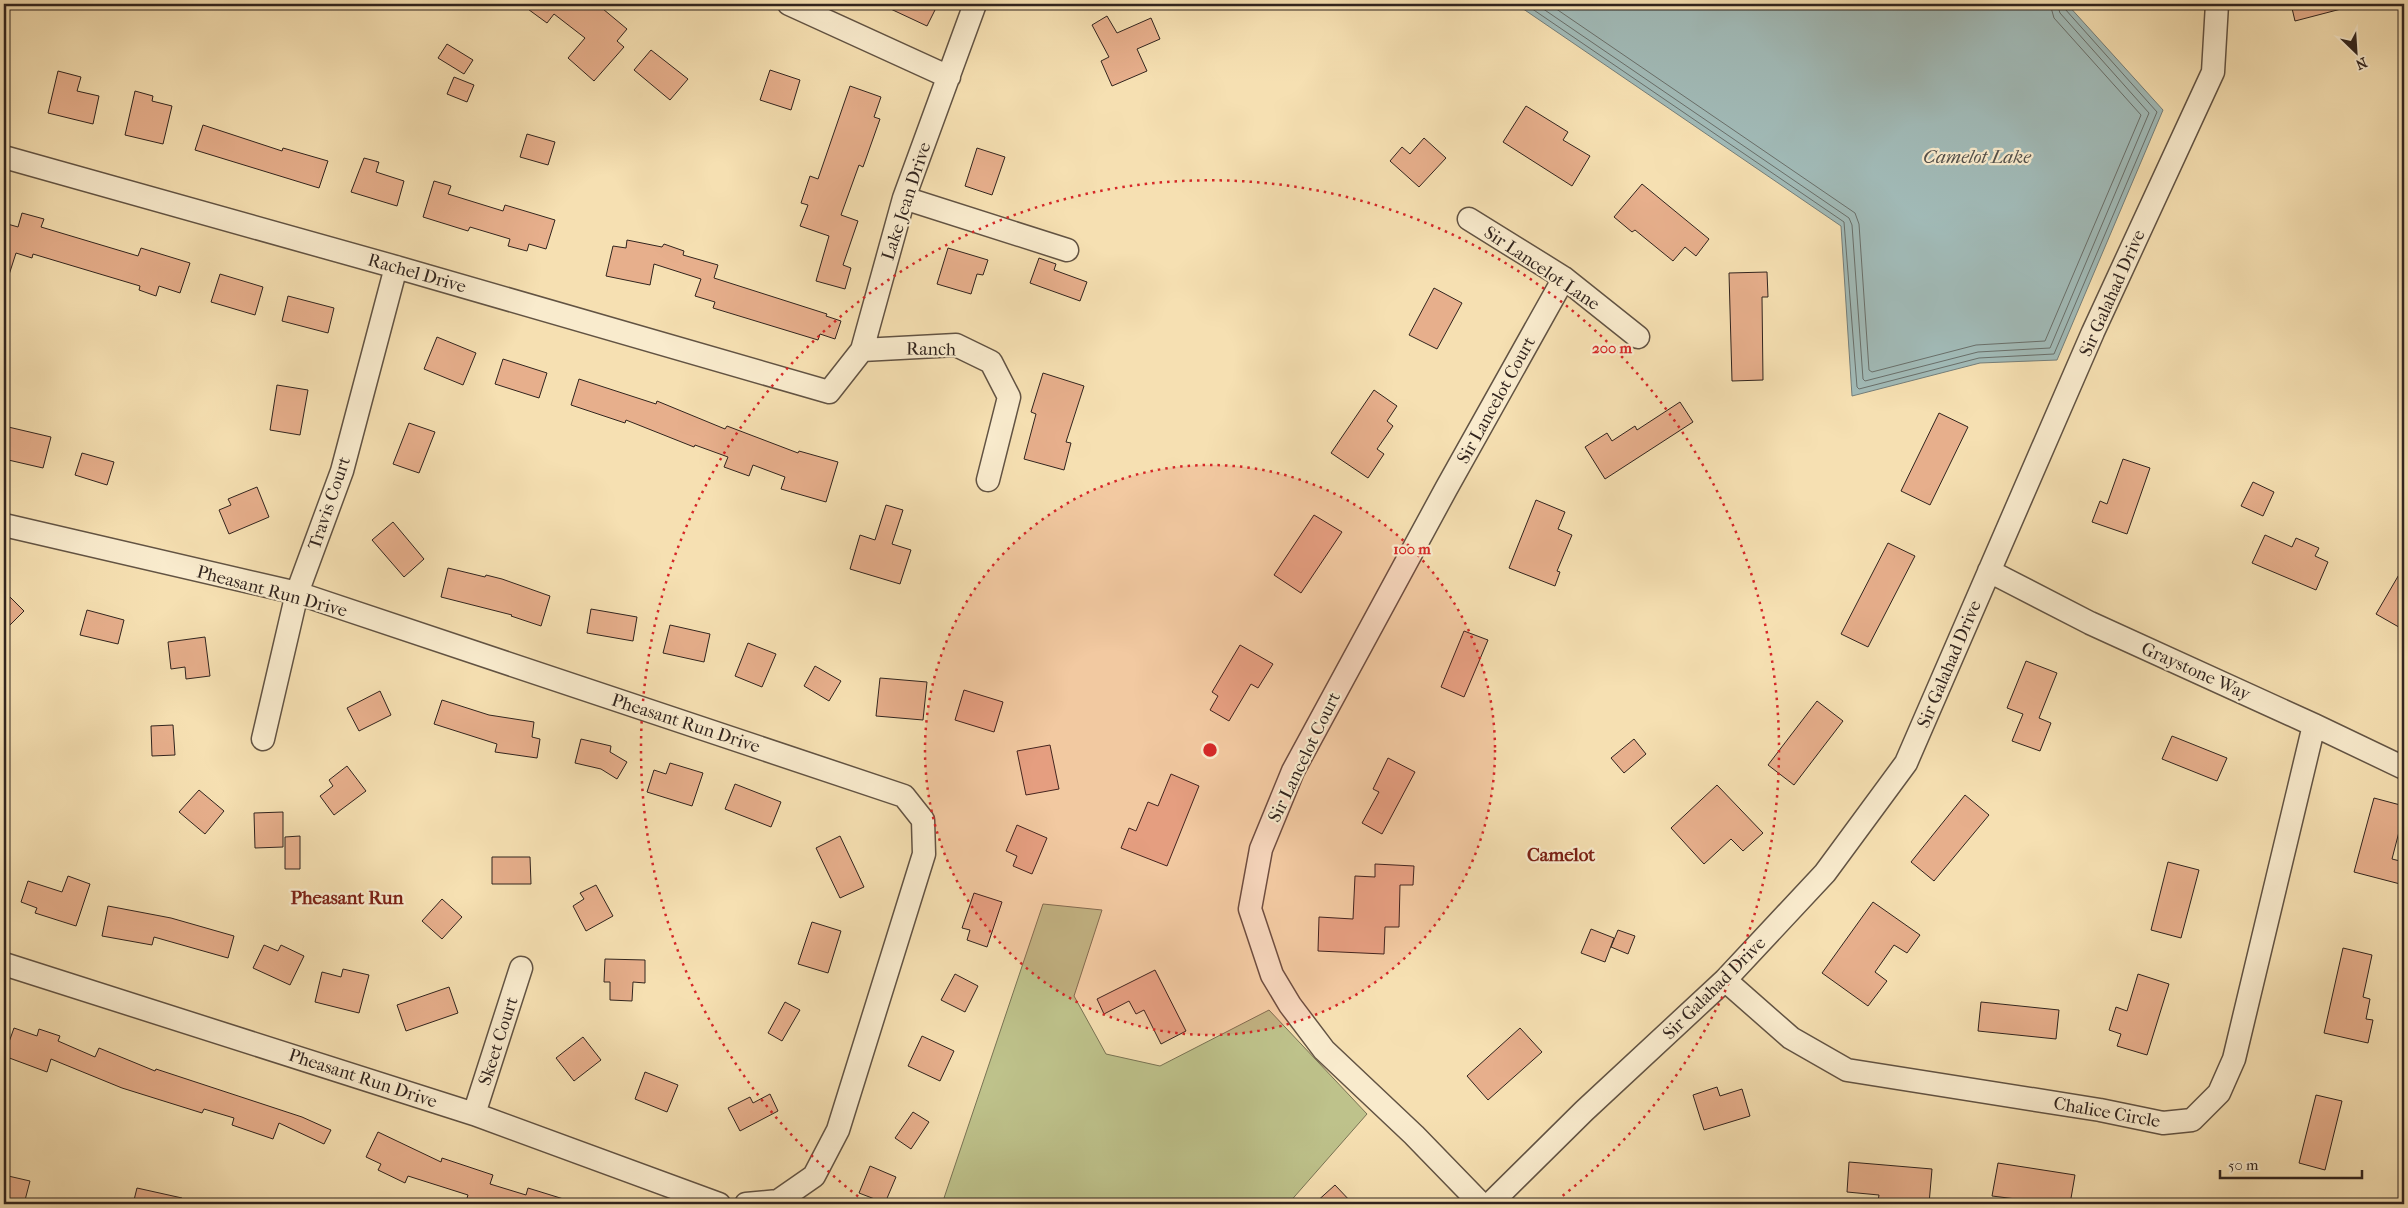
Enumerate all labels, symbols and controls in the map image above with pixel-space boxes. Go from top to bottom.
north arrow [2330,28,2380,78]
text: N [2353,53,2370,73]
street label: Lake Jean Drive [878,139,935,263]
water label: Camelot Lake [1923,146,2032,168]
street label: Sir Lancelot Lane [1480,222,1604,315]
street label: Sir Galahad Drive [2075,227,2150,360]
street label: Rachel Drive [365,249,468,298]
street label: Sir Lancelot Court [1453,333,1540,467]
street label: Ranch [906,339,956,360]
text: 200 m [1592,339,1632,357]
street label: Travis Court [304,453,355,552]
text: 100 m [1393,540,1431,558]
street label: Pheasant Run Drive [194,561,349,622]
street label: Sir Galahad Drive [1913,597,1986,731]
street label: Graystone Way [2138,638,2255,705]
street label: Sir Lancelot Court [1264,688,1345,826]
street label: Pheasant Run Drive [609,690,763,757]
centre of rings [1201,741,1219,759]
district label: Camelot [1527,844,1595,866]
district label: Pheasant Run [290,887,404,909]
street label: Sir Galahad Drive [1659,933,1770,1044]
street label: Skeet Court [474,994,523,1088]
street label: Pheasant Run Drive [286,1045,440,1112]
street label: Chalice Circle [2052,1093,2162,1132]
scale bar [2220,1148,2363,1180]
text: 50 m [2228,1156,2259,1174]

